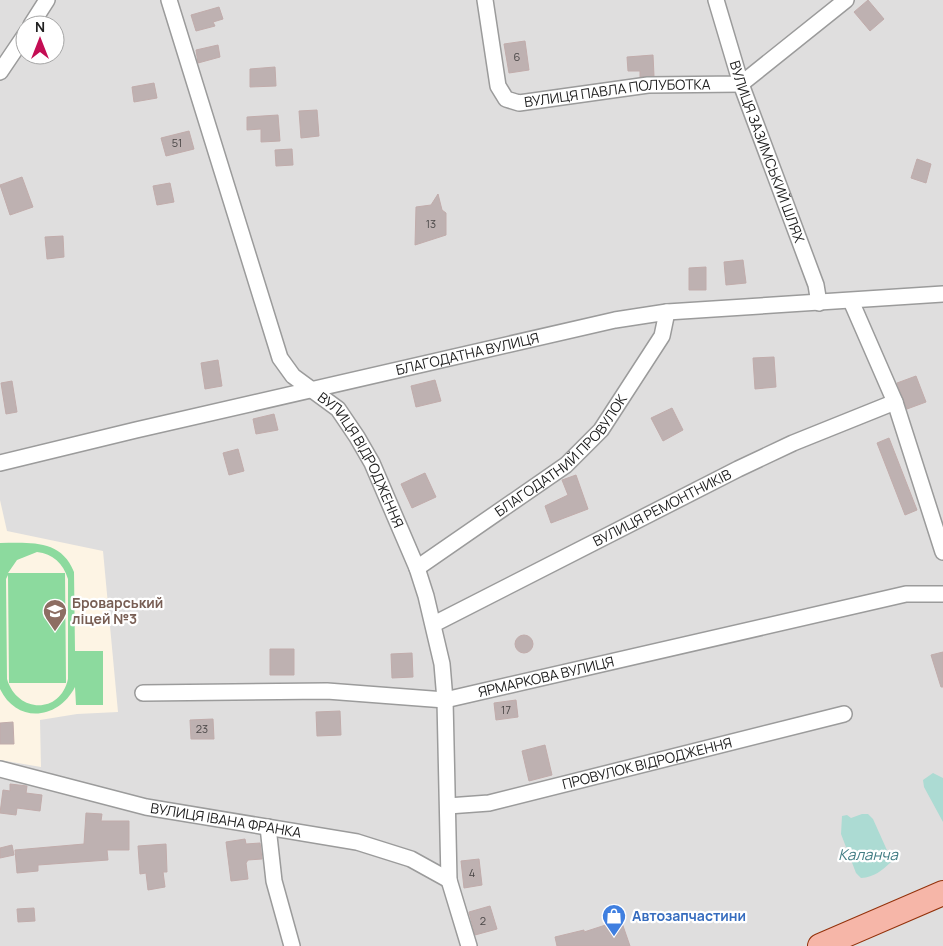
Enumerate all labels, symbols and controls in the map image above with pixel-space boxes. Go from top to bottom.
north arrow [15,15,65,65]
text: N [35,17,45,36]
house number: 6 [514,49,521,64]
street label: ВУЛИЦЯ ЗАЗИМСЬКИЙ ШЛЯХ [726,58,809,246]
street label: ВУЛИЦЯ ПАВЛА ПОЛУБОТКА [523,74,711,111]
house number: 51 [172,135,182,150]
house number: 13 [426,216,436,231]
street label: БЛАГОДАТНА ВУЛИЦЯ [394,328,541,379]
street label: ВУЛИЦЯ ВІДРОДЖЕННЯ [314,387,409,530]
street label: БЛАГОДАТНИЙ ПРОВУЛОК [491,390,631,521]
street label: ВУЛИЦЯ РЕМОНТНИКІВ [590,464,735,550]
place label: Броварський ліцей №3 [72,593,163,628]
school or university icon: Броварський ліцей №3 [42,598,68,632]
street label: ЯРМАРКОВА ВУЛИЦЯ [476,651,616,701]
house number: 17 [501,702,511,717]
house number: 23 [196,721,208,736]
street label: ПРОВУЛОК ВІДРОДЖЕННЯ [560,732,734,793]
street label: ВУЛИЦЯ ІВАНА ФРАНКА [149,798,303,842]
water label: Каланча [838,844,898,865]
house number: 4 [469,865,475,880]
shop icon: Автозапчастини [601,903,627,937]
place label: Автозапчастини [632,906,746,925]
house number: 2 [480,913,486,928]

